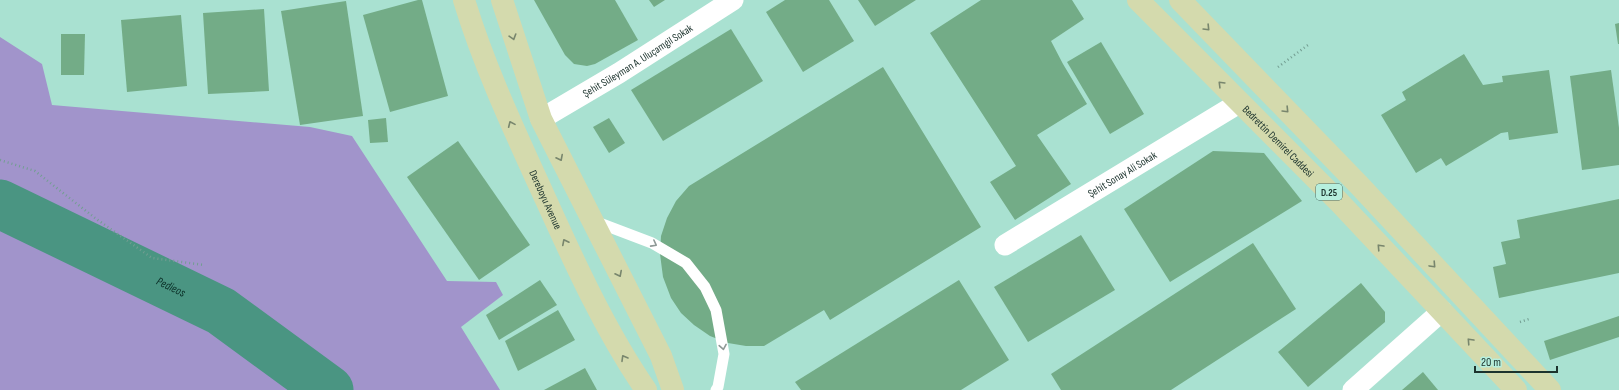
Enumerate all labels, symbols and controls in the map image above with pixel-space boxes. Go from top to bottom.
street label: Şehit Süleyman A. Uluçamgil Sokak [580,21,696,100]
one-way arrow [1202,23,1210,31]
one-way arrow [508,34,517,41]
one-way arrow [1218,81,1226,89]
street label: Bedrettin Demirel Caddesi [1240,103,1316,180]
one-way arrow [1281,105,1289,113]
one-way arrow [508,120,516,128]
street label: Şehit Sonay Ali Sokak [1086,148,1160,200]
one-way arrow [555,154,563,161]
street label: Dereboyu Avenue [526,168,564,232]
road number: D.25 [1316,184,1342,200]
one-way arrow [562,239,570,246]
one-way arrow [650,240,657,247]
one-way arrow [1378,244,1385,252]
one-way arrow [1428,260,1436,268]
one-way arrow [614,270,622,277]
water label: Pedieos [154,274,189,301]
one-way arrow [1467,338,1475,346]
one-way arrow [718,344,726,350]
scale bar [1475,348,1557,374]
one-way arrow [622,355,629,362]
text: 20 m [1481,355,1501,370]

